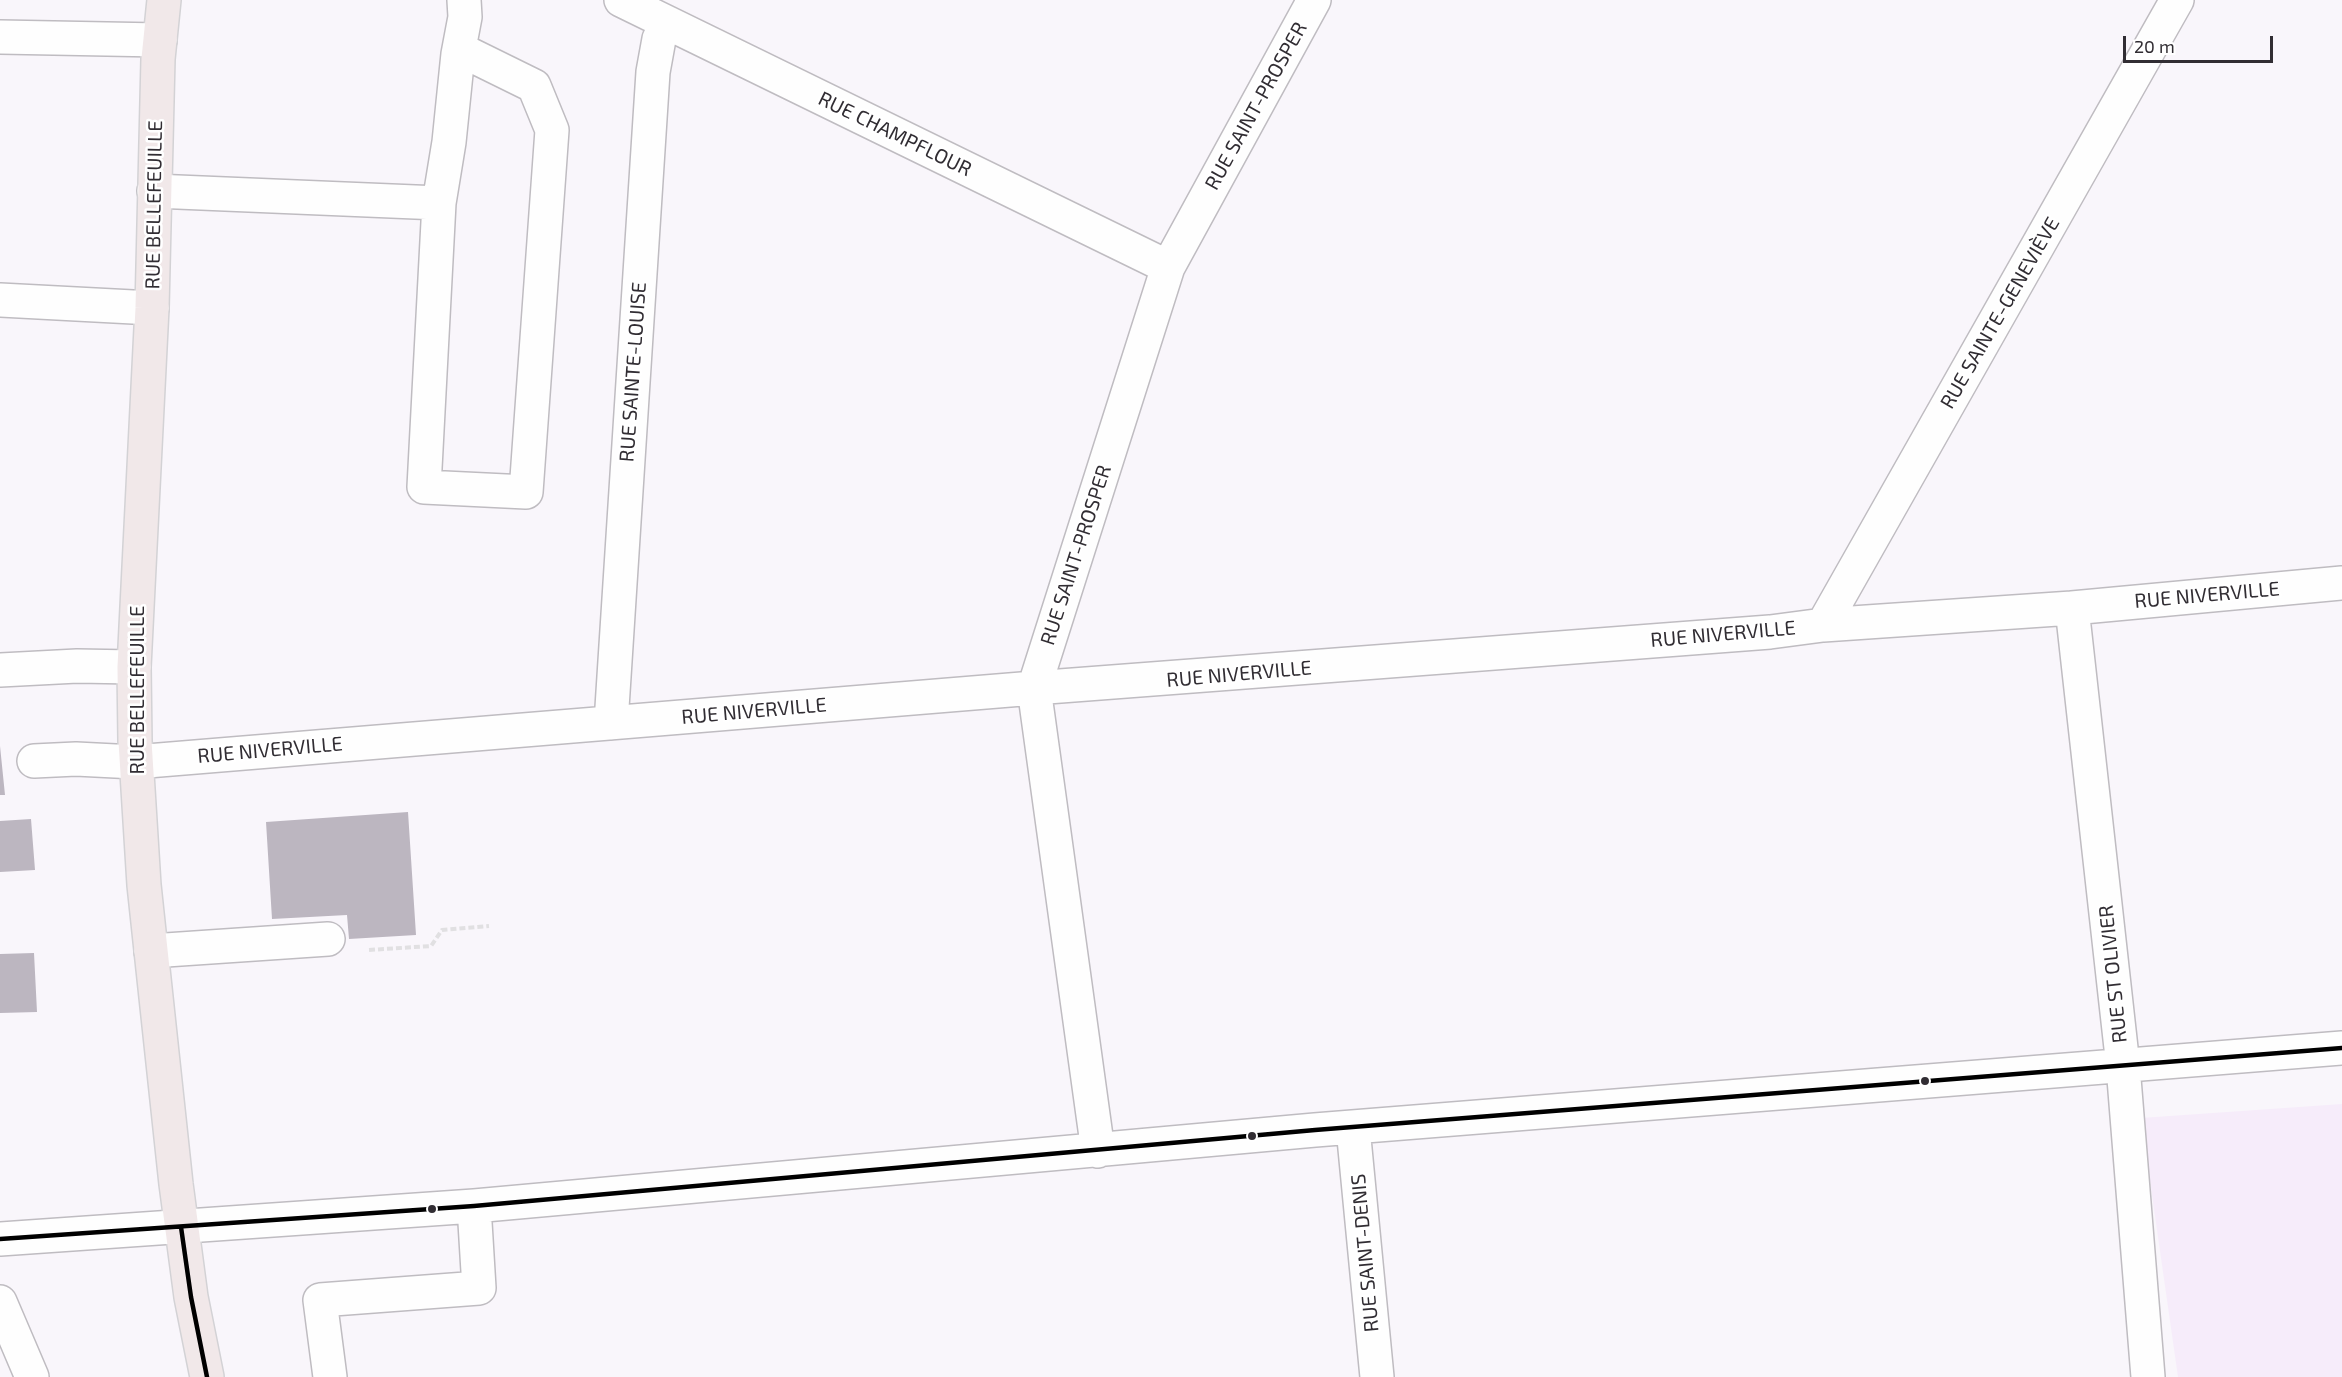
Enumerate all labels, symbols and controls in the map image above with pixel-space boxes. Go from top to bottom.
street label: RUE SAINT-PROSPER [1200,18,1312,194]
scale bar [2126,24,2276,62]
text: 20 m [2134,35,2175,57]
street label: RUE CHAMPFLOUR [814,86,976,182]
street label: RUE BELLEFEUILLE [141,120,167,290]
street label: RUE SAINTE-GENEVIÈVE [1935,213,2065,413]
street label: RUE SAINTE-LOUISE [615,281,651,463]
street label: RUE SAINT-PROSPER [1036,462,1116,648]
street label: RUE NIVERVILLE [2133,577,2281,613]
street label: RUE BELLEFEUILLE [125,606,149,774]
street label: RUE NIVERVILLE [1649,616,1797,652]
street label: RUE NIVERVILLE [1165,656,1313,692]
street label: RUE NIVERVILLE [680,693,828,729]
street label: RUE NIVERVILLE [196,732,344,768]
street label: RUE ST OLIVIER [2094,904,2132,1044]
unlabelled marker [1919,1075,1931,1087]
unlabelled marker [1246,1130,1258,1142]
street label: RUE SAINT-DENIS [1346,1173,1384,1333]
unlabelled marker [426,1203,438,1215]

